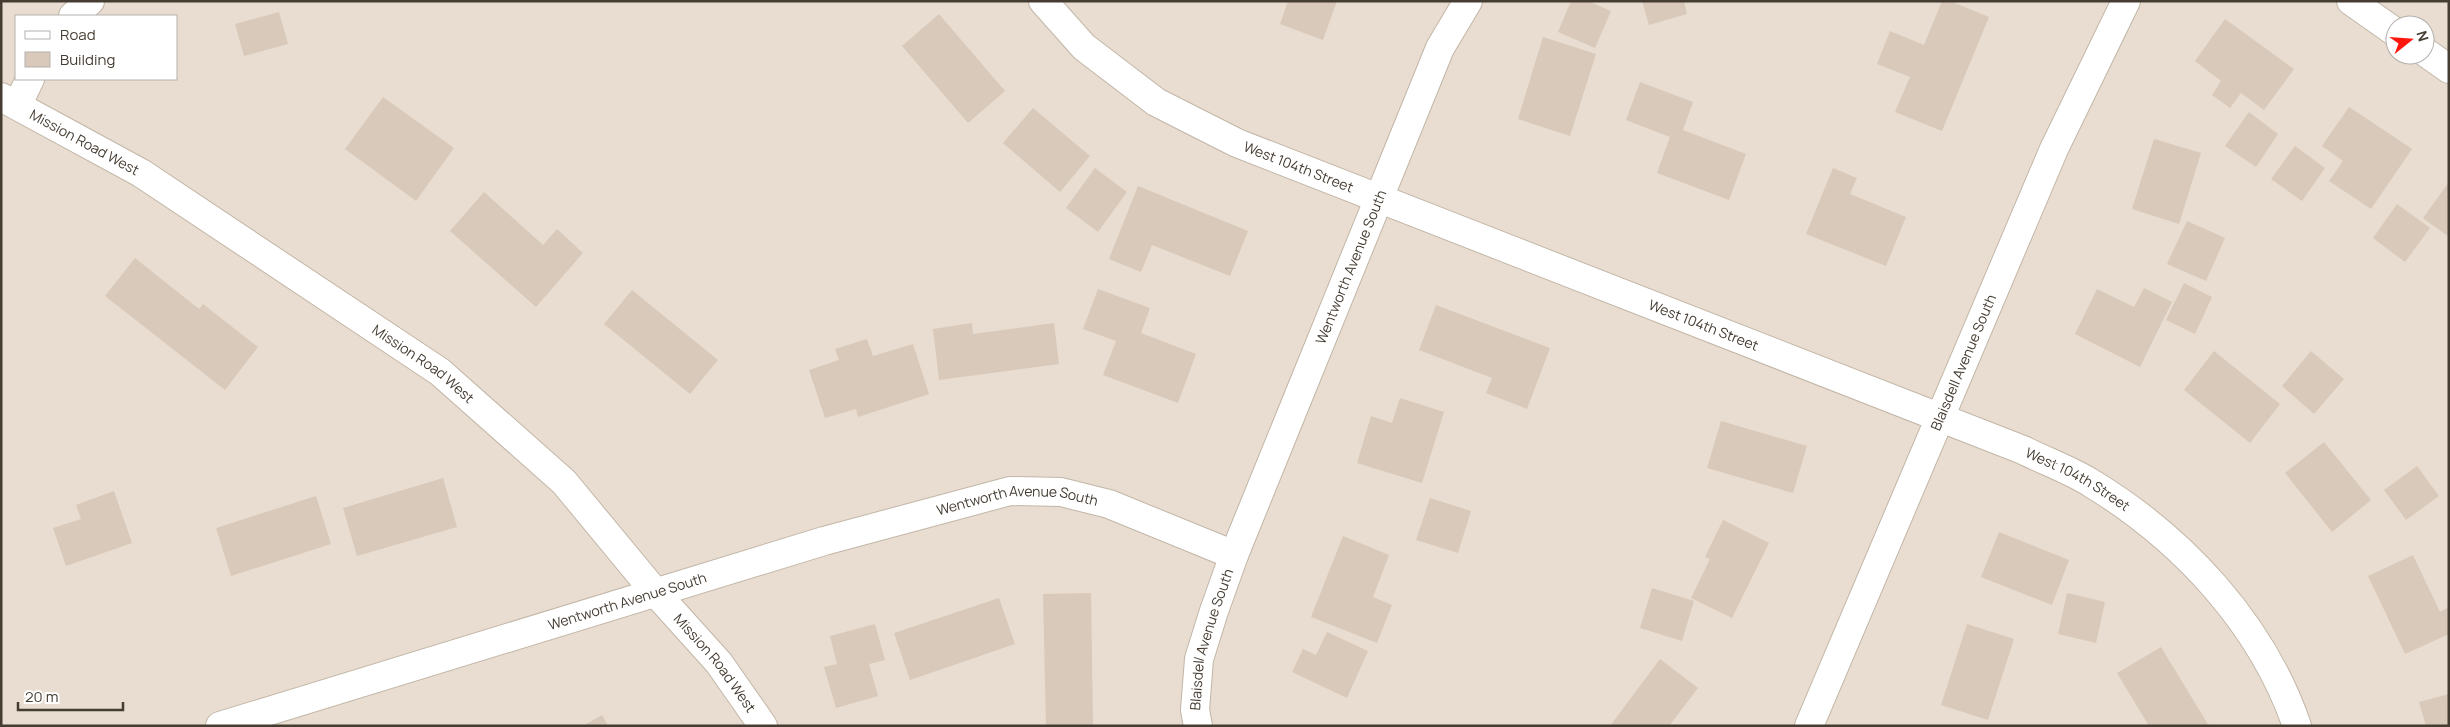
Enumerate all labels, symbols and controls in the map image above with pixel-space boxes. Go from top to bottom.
legend [15,15,178,80]
north arrow [2385,15,2435,65]
text: Road [60,24,96,45]
text: N [2412,28,2433,44]
text: Building [60,49,115,70]
street label: Mission Road West [27,104,143,180]
street label: West 104th Street [1241,137,1357,197]
street label: Wentworth Avenue South [1311,187,1390,347]
street label: Blaisdell Avenue South [1926,291,2000,433]
street label: West 104th Street [1646,295,1762,355]
street label: Mission Road West [369,320,479,407]
street label: West 104th Street [2023,443,2134,515]
street label: Wentworth Avenue South [934,481,1100,519]
street label: Blaisdell Avenue South [1185,566,1237,711]
street label: Wentworth Avenue South [546,568,709,634]
street label: Mission Road West [670,609,761,716]
scale bar [18,680,122,712]
text: 20 m [25,686,58,707]

